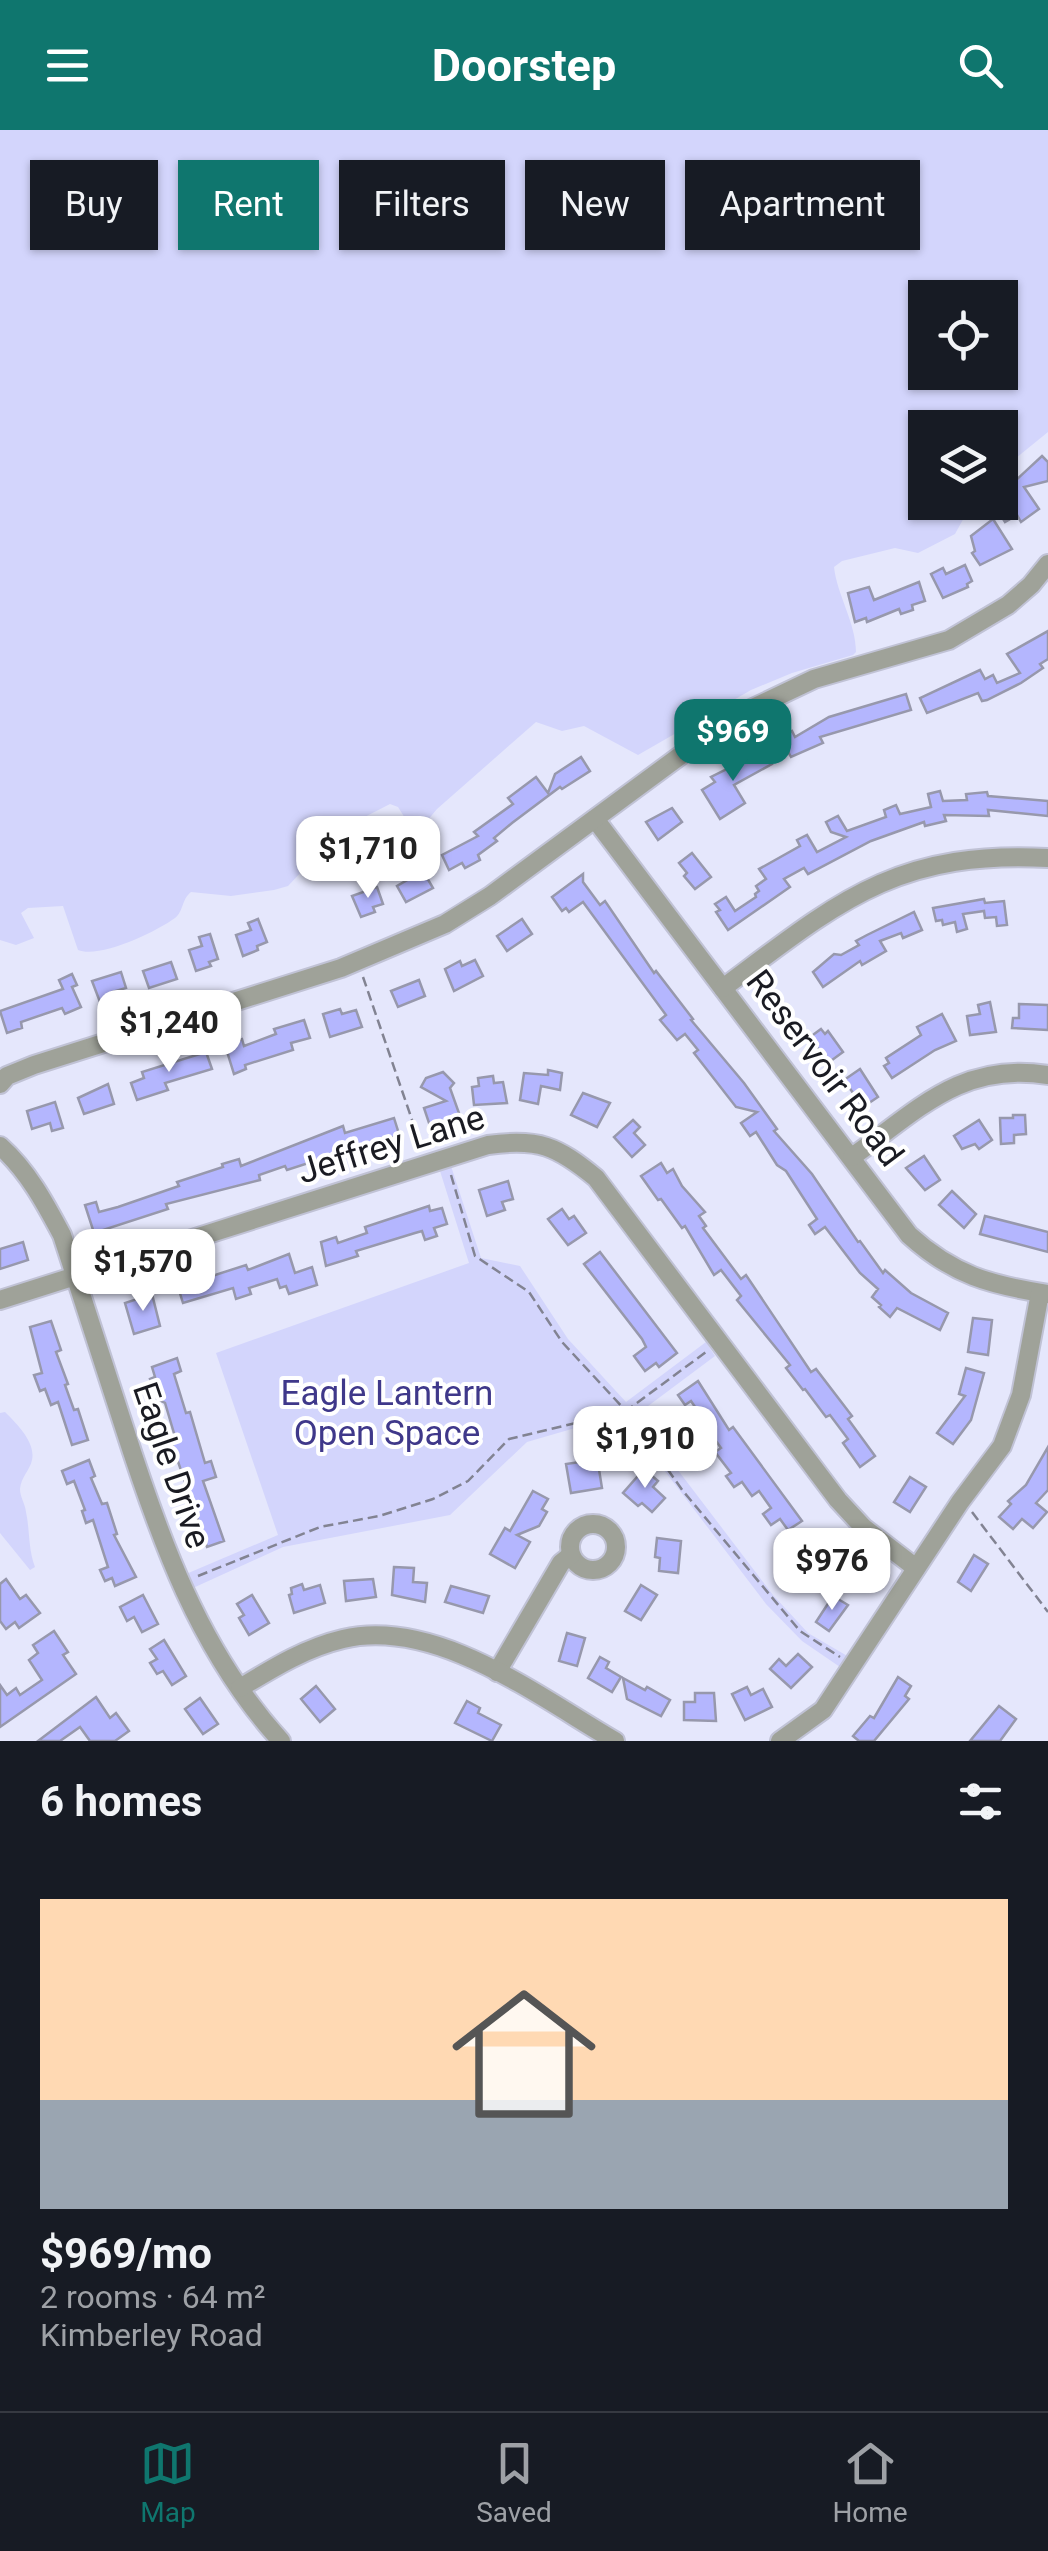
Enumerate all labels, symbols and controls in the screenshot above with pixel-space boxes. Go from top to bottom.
icon: menu [40,38,95,93]
icon: search [953,38,1008,93]
text: Doorstep [432,39,616,92]
chip: Buy [30,160,158,250]
chip: Rent [178,160,319,250]
chip: Filters [339,160,505,250]
chip: New [525,160,665,250]
chip: Apartment [685,160,920,250]
map controls [908,280,1018,520]
button: locate [908,280,1018,390]
button: layers [908,410,1018,520]
pin: $969 [674,699,792,784]
text: $969 [696,712,770,750]
pin: $1,710 [287,816,449,901]
text: $1,710 [318,829,418,867]
street label: Reservoir Road [738,962,912,1174]
pin: $1,240 [88,990,250,1075]
text: $1,240 [119,1003,219,1041]
street label: Jeffrey Lane [293,1097,489,1192]
pin: $1,570 [62,1229,224,1314]
text: $1,570 [93,1242,193,1280]
park label: Eagle Lantern Open Space [281,1373,493,1454]
street label: Eagle Drive [124,1377,219,1554]
pin: $1,910 [564,1406,726,1491]
text: $1,910 [595,1419,695,1457]
pin: $976 [773,1528,891,1613]
text: $976 [795,1541,869,1579]
icon: filters [953,1774,1008,1829]
text: 6 homes [40,1777,202,1826]
icon: home [434,1964,614,2144]
text: $969/mo [40,2229,212,2278]
text: 2 rooms · 64 m² [40,2278,265,2316]
text: Kimberley Road [40,2316,263,2354]
tab: Map [140,2436,196,2529]
tab: Saved [476,2436,552,2529]
tab: Home [832,2436,908,2529]

